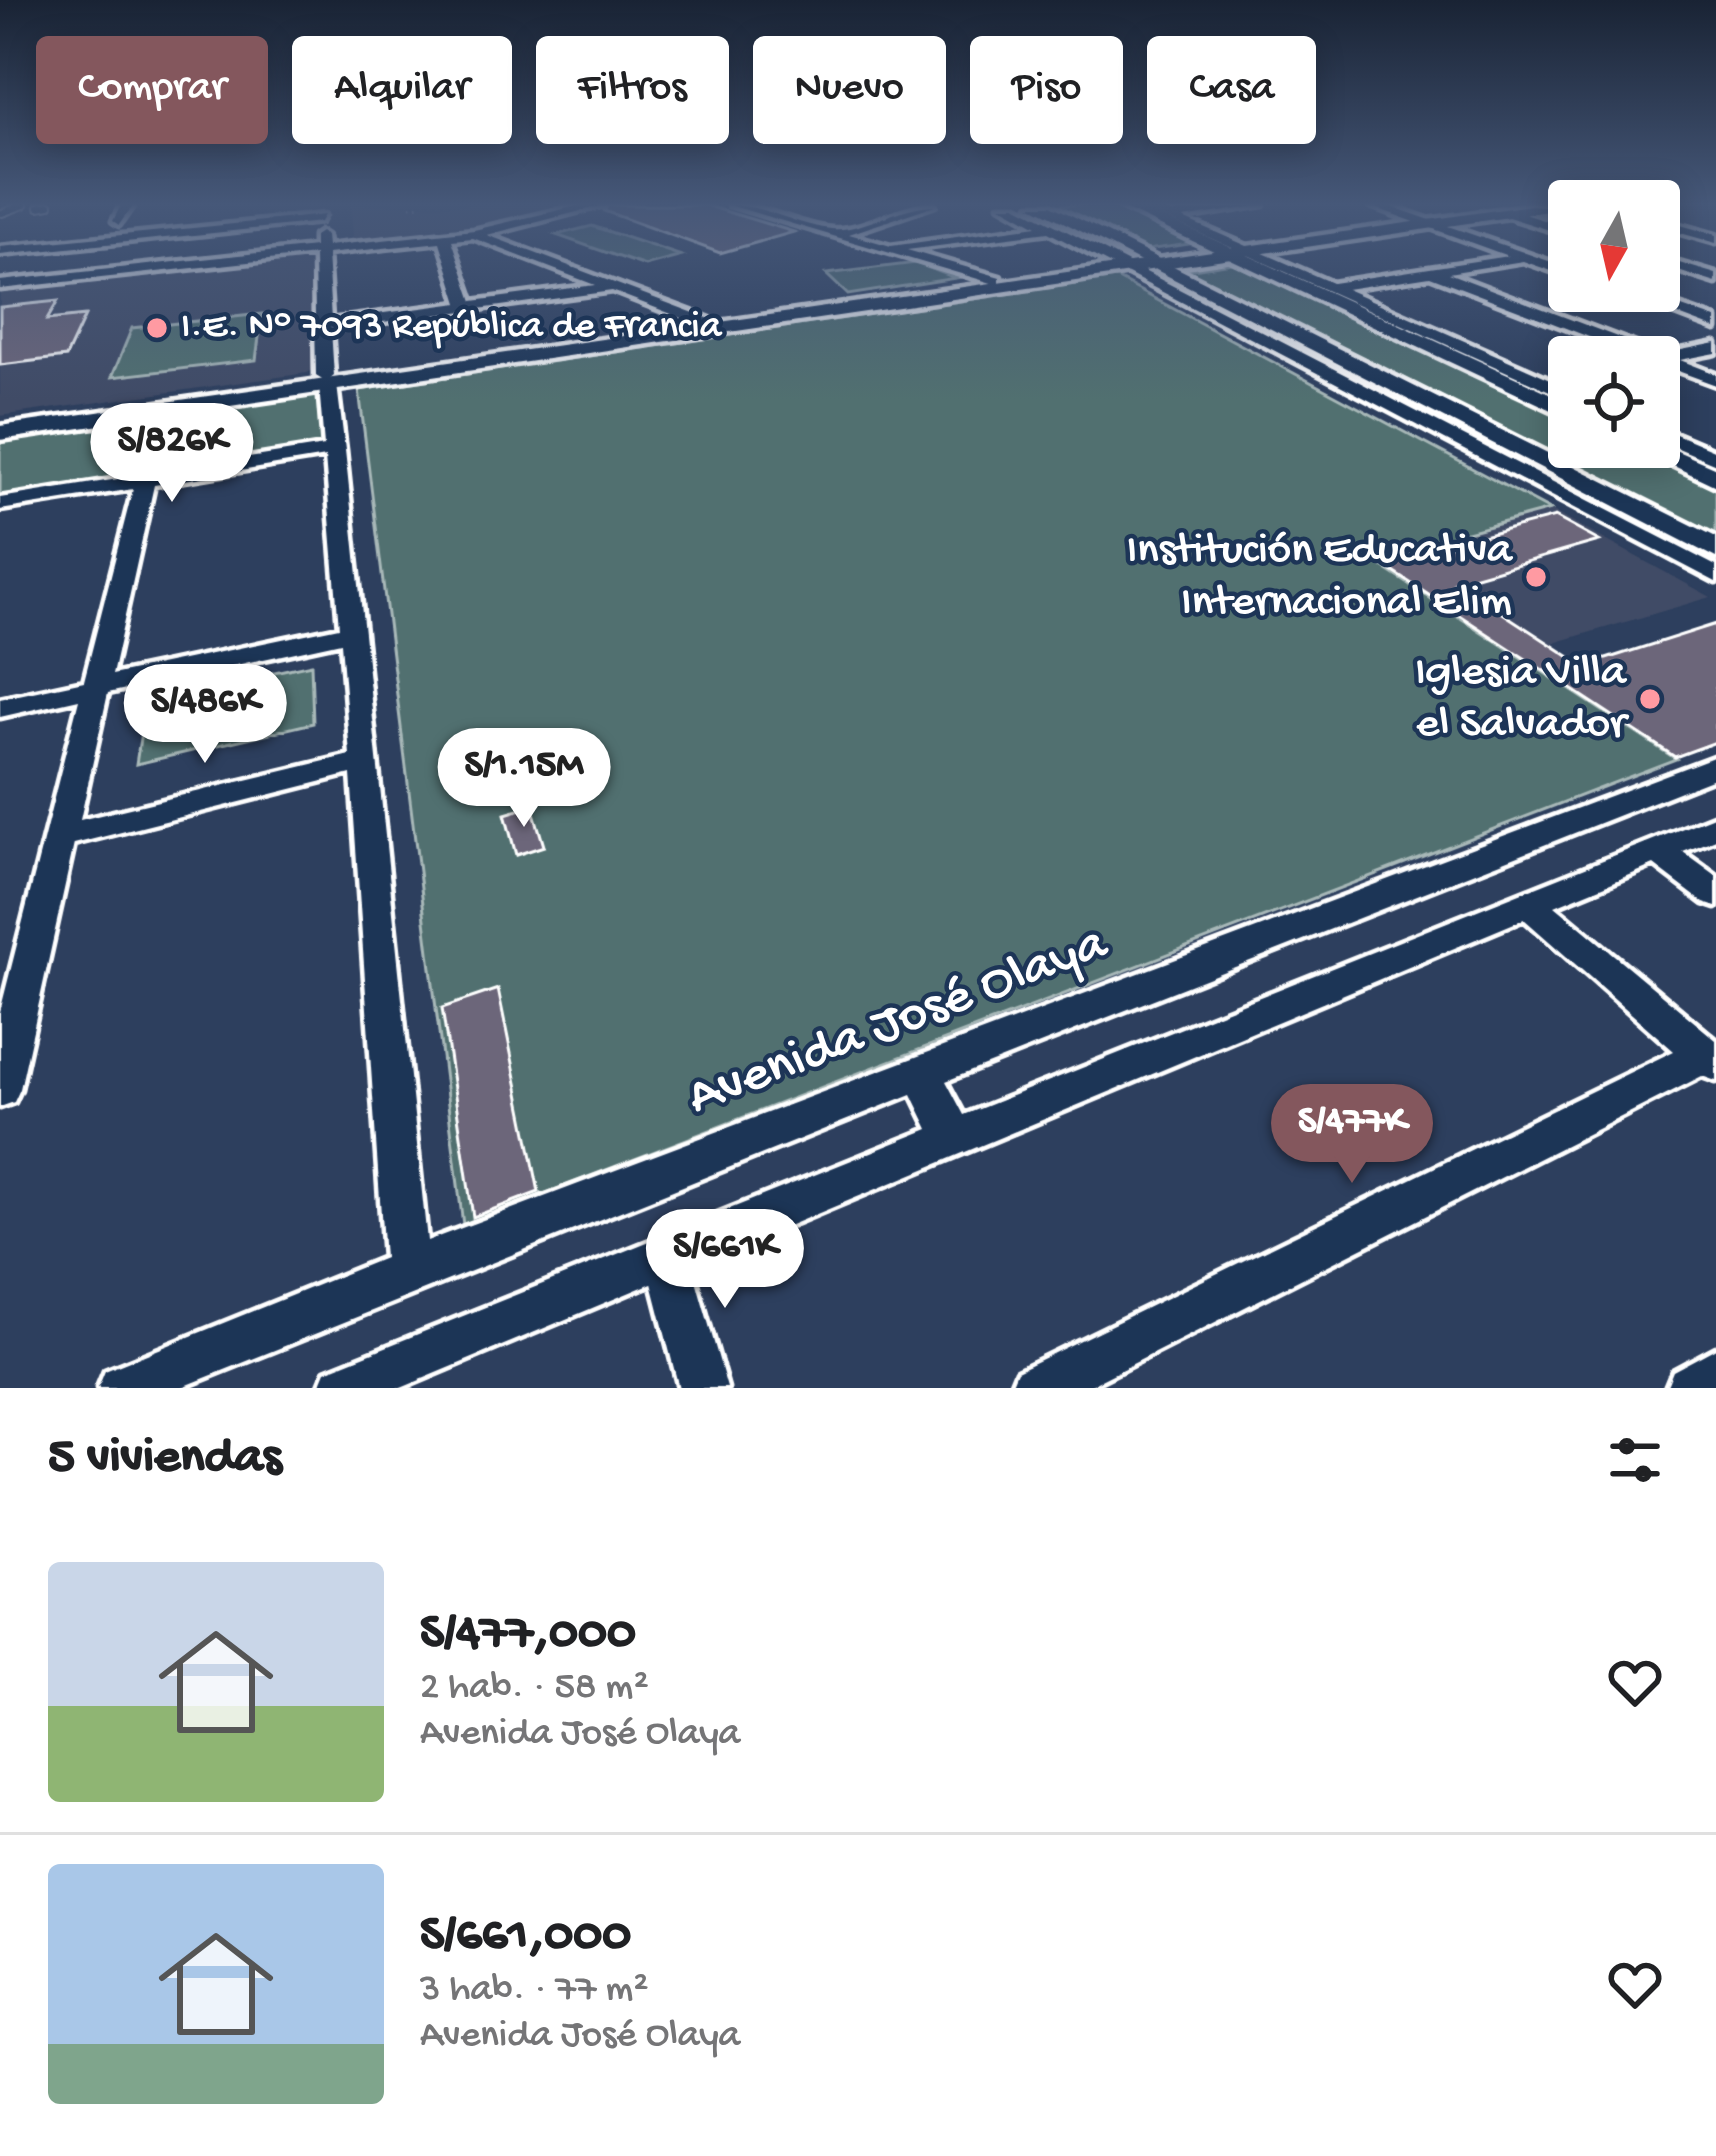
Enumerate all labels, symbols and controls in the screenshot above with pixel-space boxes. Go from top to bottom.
chip: Comprar [36,36,268,144]
chip: Alquilar [292,36,512,144]
chip: Filtros [536,36,729,144]
chip: Nuevo [753,36,946,144]
chip: Piso [970,36,1123,144]
chip: Casa [1147,36,1316,144]
north arrow [1548,180,1680,312]
map controls [1548,180,1680,468]
place label: I.E. N° 7093 República de Francia [181,305,723,351]
marker: I.E. N° 7093 República de Francia [144,315,170,341]
button: locate [1548,336,1680,468]
pin: S/826K [74,403,270,505]
text: S/826K [117,419,227,465]
place label: Institución Educativa Internacional Elim [1126,525,1514,630]
marker: Institución Educativa Internacional Elim [1523,564,1549,590]
place label: Iglesia Villa el Salvador [1415,647,1630,752]
pin: S/486K [107,664,303,766]
text: S/486K [151,680,259,726]
marker: Iglesia Villa el Salvador [1637,686,1663,712]
pin: S/1.15M [413,728,635,830]
text: S/1.15M [465,744,583,790]
street label: Avenida José Olaya [680,913,1118,1132]
pin: S/477K [1254,1084,1450,1186]
text: S/477K [1298,1100,1406,1146]
pin: S/661K [627,1209,823,1311]
text: S/661K [673,1225,777,1271]
icon: filters [1602,1427,1668,1493]
text: 5 viviendas [48,1430,282,1490]
text: S/477,000 [420,1606,636,1666]
icon: home [144,1610,288,1754]
icon: heart [1602,1649,1668,1715]
text: 2 hab. · 58 m² [420,1666,649,1712]
text: Avenida José Olaya [420,1712,740,1758]
text: S/661,000 [420,1908,631,1968]
icon: home [144,1912,288,2056]
icon: heart [1602,1951,1668,2017]
text: 3 hab. · 77 m² [420,1968,649,2014]
text: Avenida José Olaya [420,2014,740,2060]

